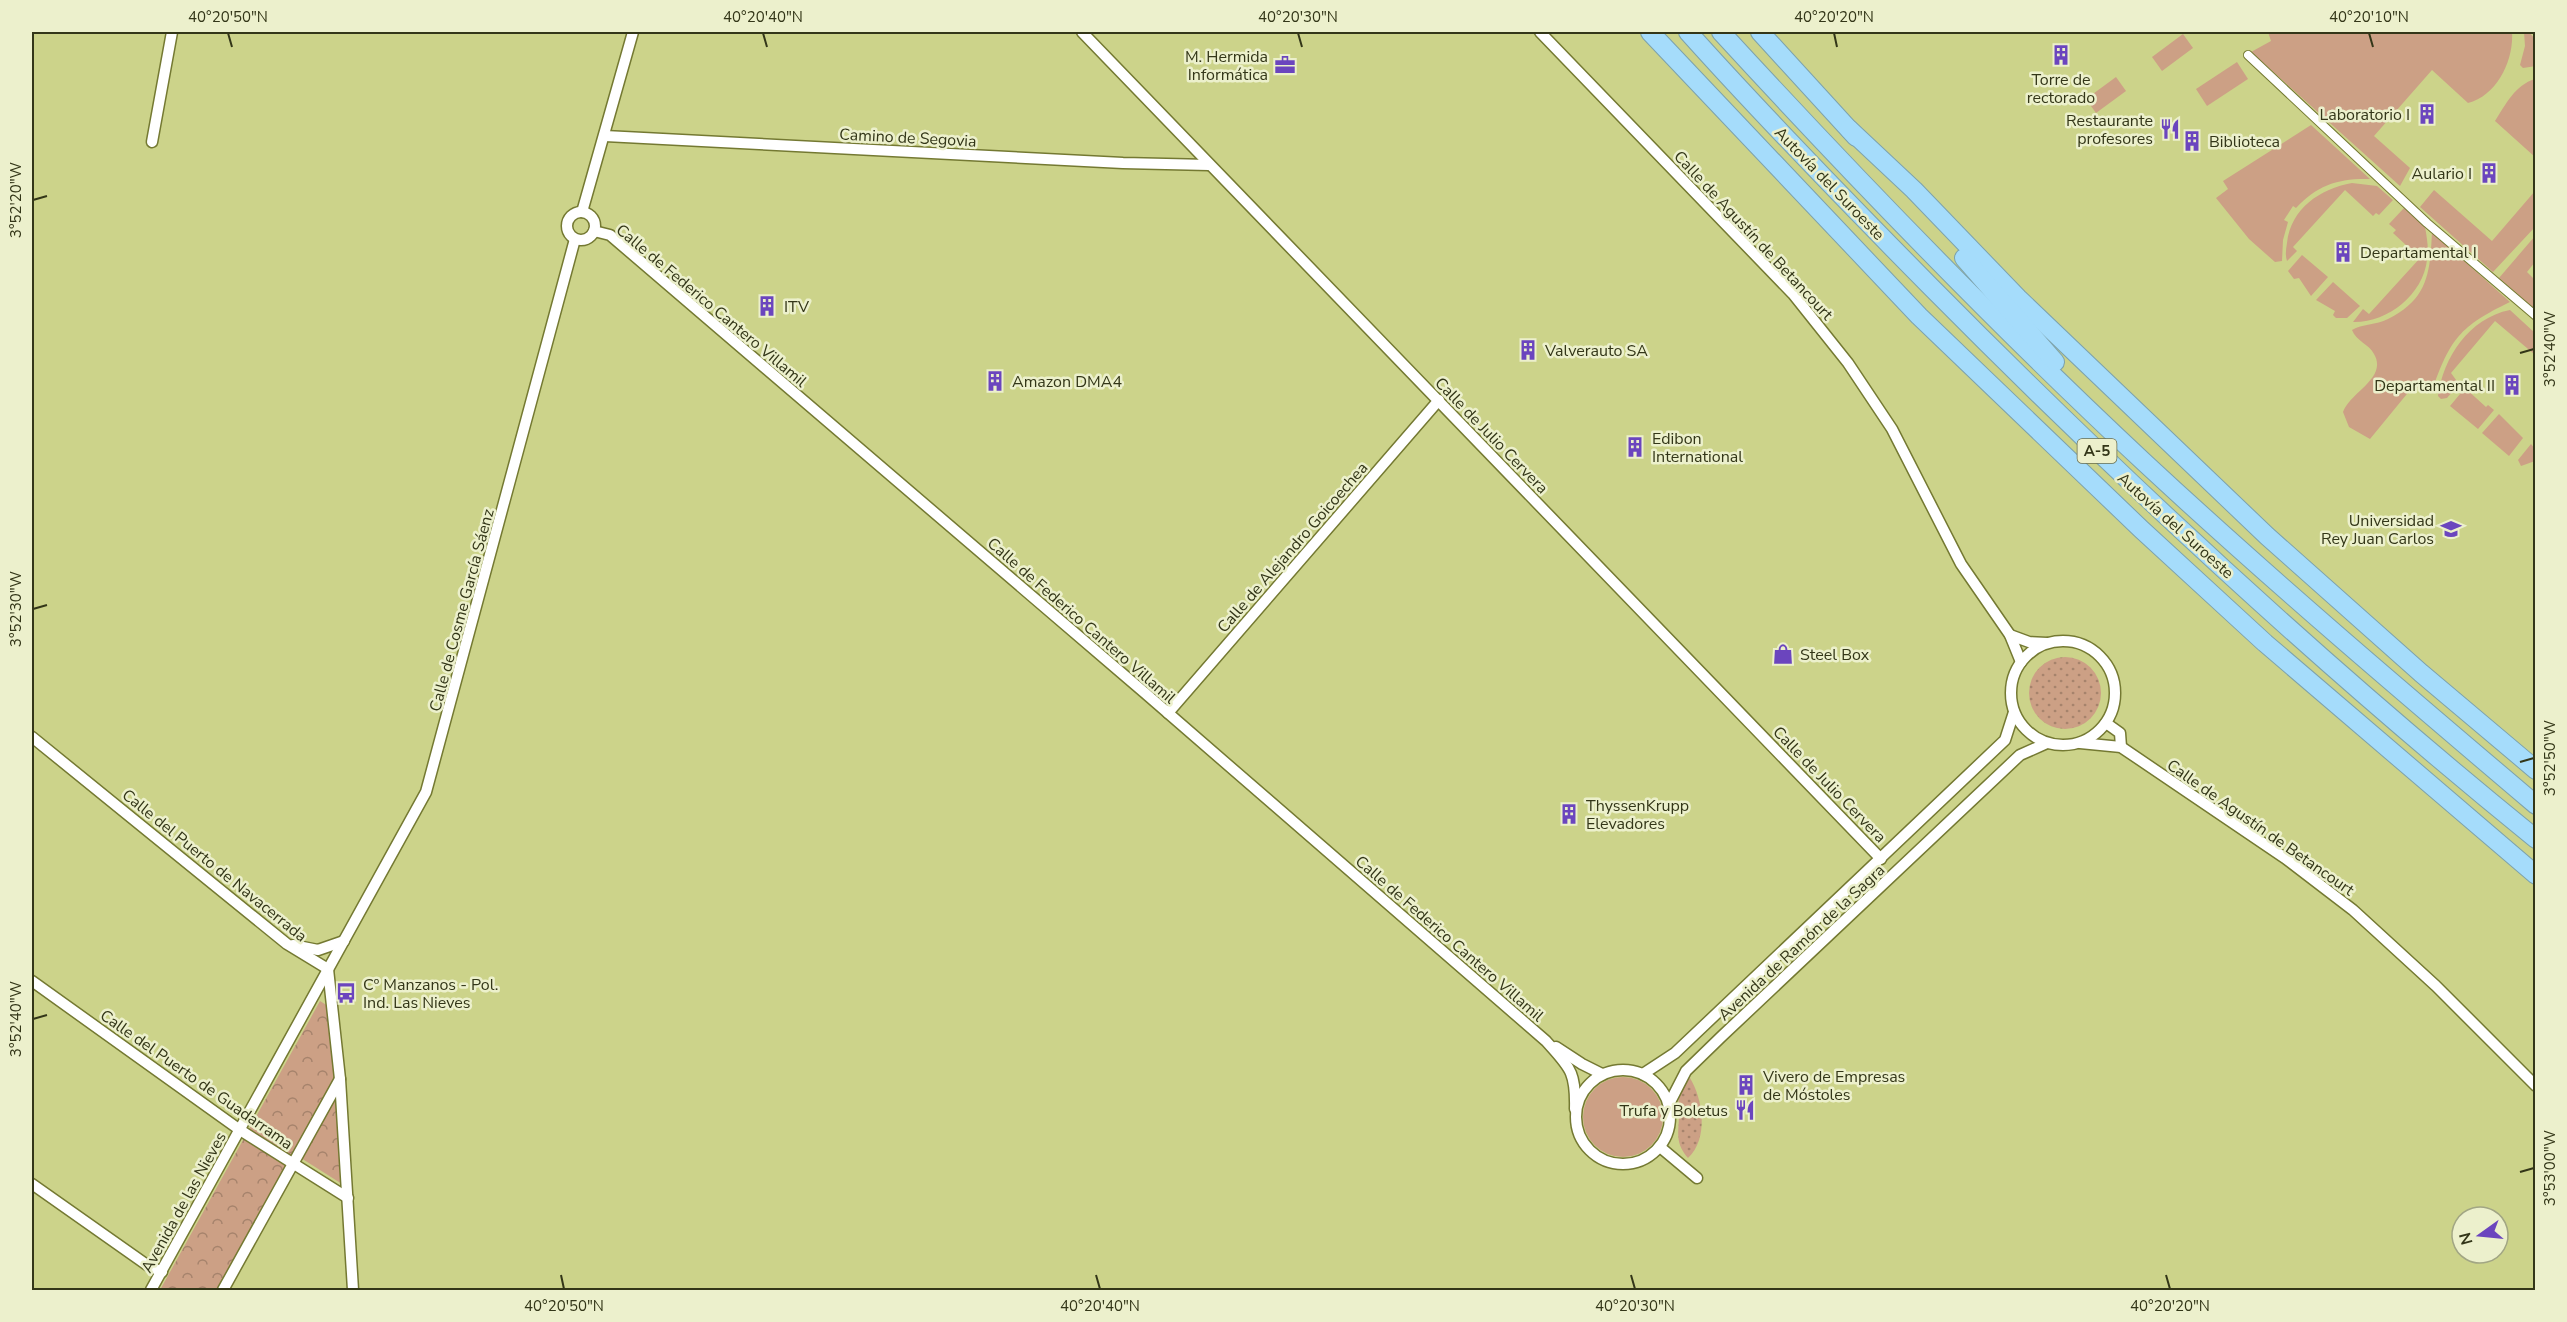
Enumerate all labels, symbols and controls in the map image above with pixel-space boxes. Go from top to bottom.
text: 40°20'50"N [188,7,268,27]
text: 40°20'40"N [723,7,803,27]
text: 40°20'30"N [1258,7,1338,27]
text: 40°20'20"N [1794,7,1874,27]
text: 40°20'10"N [2329,7,2409,27]
building icon: Torre de rectorado [2049,43,2073,67]
place label: M. Hermida Informática [1185,46,1268,86]
office icon: M. Hermida Informática [1273,53,1297,77]
place label: Torre de rectorado [2027,69,2095,109]
building icon: Laboratorio I [2415,102,2439,126]
place label: Laboratorio I [2320,104,2410,126]
place label: Restaurante profesores [2066,110,2153,150]
restaurant icon: Restaurante profesores [2158,117,2182,141]
street label: Autovía del Suroeste [1769,122,1889,245]
street label: Camino de Segovia [839,123,977,153]
building icon: Biblioteca [2180,129,2204,153]
place label: Biblioteca [2209,131,2280,153]
street label: Calle de Agustín de Betancourt [1669,146,1838,326]
text: 3°52'20"W [6,161,26,238]
building icon: Aulario I [2477,161,2501,185]
place label: Aulario I [2412,163,2472,185]
street label: Calle de Federico Cantero Villamil [611,219,812,392]
building icon: Departamental I [2331,240,2355,264]
place label: Departamental I [2360,242,2477,264]
building icon: ITV [755,294,779,318]
place label: ITV [784,296,810,318]
text: 3°52'40"W [2540,310,2560,387]
building icon: Valverauto SA [1516,338,1540,362]
place label: Valverauto SA [1544,340,1648,362]
building icon: Amazon DMA4 [983,369,1007,393]
place label: Amazon DMA4 [1012,371,1122,393]
street label: Calle de Julio Cervera [1430,373,1553,499]
building icon: Departamental II [2500,373,2524,397]
place label: Departamental II [2374,375,2495,397]
place label: Edibon International [1652,428,1743,468]
building icon: Edibon International [1623,435,1647,459]
road number: A-5 [2078,439,2116,463]
street label: Calle de Alejandro Goicoechea [1212,458,1373,638]
street label: Autovía del Suroeste [2112,467,2238,584]
street label: Calle de Cosme García Sáenz [424,507,500,714]
place label: Universidad Rey Juan Carlos [2321,510,2434,550]
school or university icon: Universidad Rey Juan Carlos [2439,517,2463,541]
street label: Calle de Federico Cantero Villamil [982,533,1180,709]
text: 3°52'30"W [6,570,26,647]
shop icon: Steel Box [1771,642,1795,666]
place label: Steel Box [1800,644,1870,666]
text: 3°52'50"W [2540,719,2560,796]
street label: Calle de Julio Cervera [1768,722,1891,848]
street label: Calle de Agustín de Betancourt [2162,754,2359,901]
street label: Calle del Puerto de Navacerrada [117,784,311,947]
place label: ThyssenKrupp Elevadores [1586,795,1689,835]
building icon: ThyssenKrupp Elevadores [1557,802,1581,826]
street label: Calle de Federico Cantero Villamil [1350,851,1548,1027]
street label: Avenida de Ramón de la Sagra [1714,859,1890,1026]
place label: Cº Manzanos - Pol. Ind. Las Nieves [363,974,498,1014]
text: 3°52'40"W [6,980,26,1057]
bus stop icon: Cº Manzanos - Pol. Ind. Las Nieves [334,981,358,1005]
street label: Calle del Puerto de Guadarrama [96,1005,297,1155]
place label: Vivero de Empresas de Móstoles [1762,1066,1905,1106]
building icon: Vivero de Empresas de Móstoles [1734,1073,1758,1097]
restaurant icon: Trufa y Boletus [1733,1098,1757,1122]
place label: Trufa y Boletus [1620,1100,1728,1122]
street label: Avenida de las Nieves [136,1128,232,1277]
text: 3°53'00"W [2540,1129,2560,1206]
north arrow [2450,1205,2510,1265]
text: N [2454,1230,2479,1247]
text: 40°20'50"N [524,1296,604,1316]
text: 40°20'40"N [1060,1296,1140,1316]
text: 40°20'30"N [1595,1296,1675,1316]
text: 40°20'20"N [2130,1296,2210,1316]

